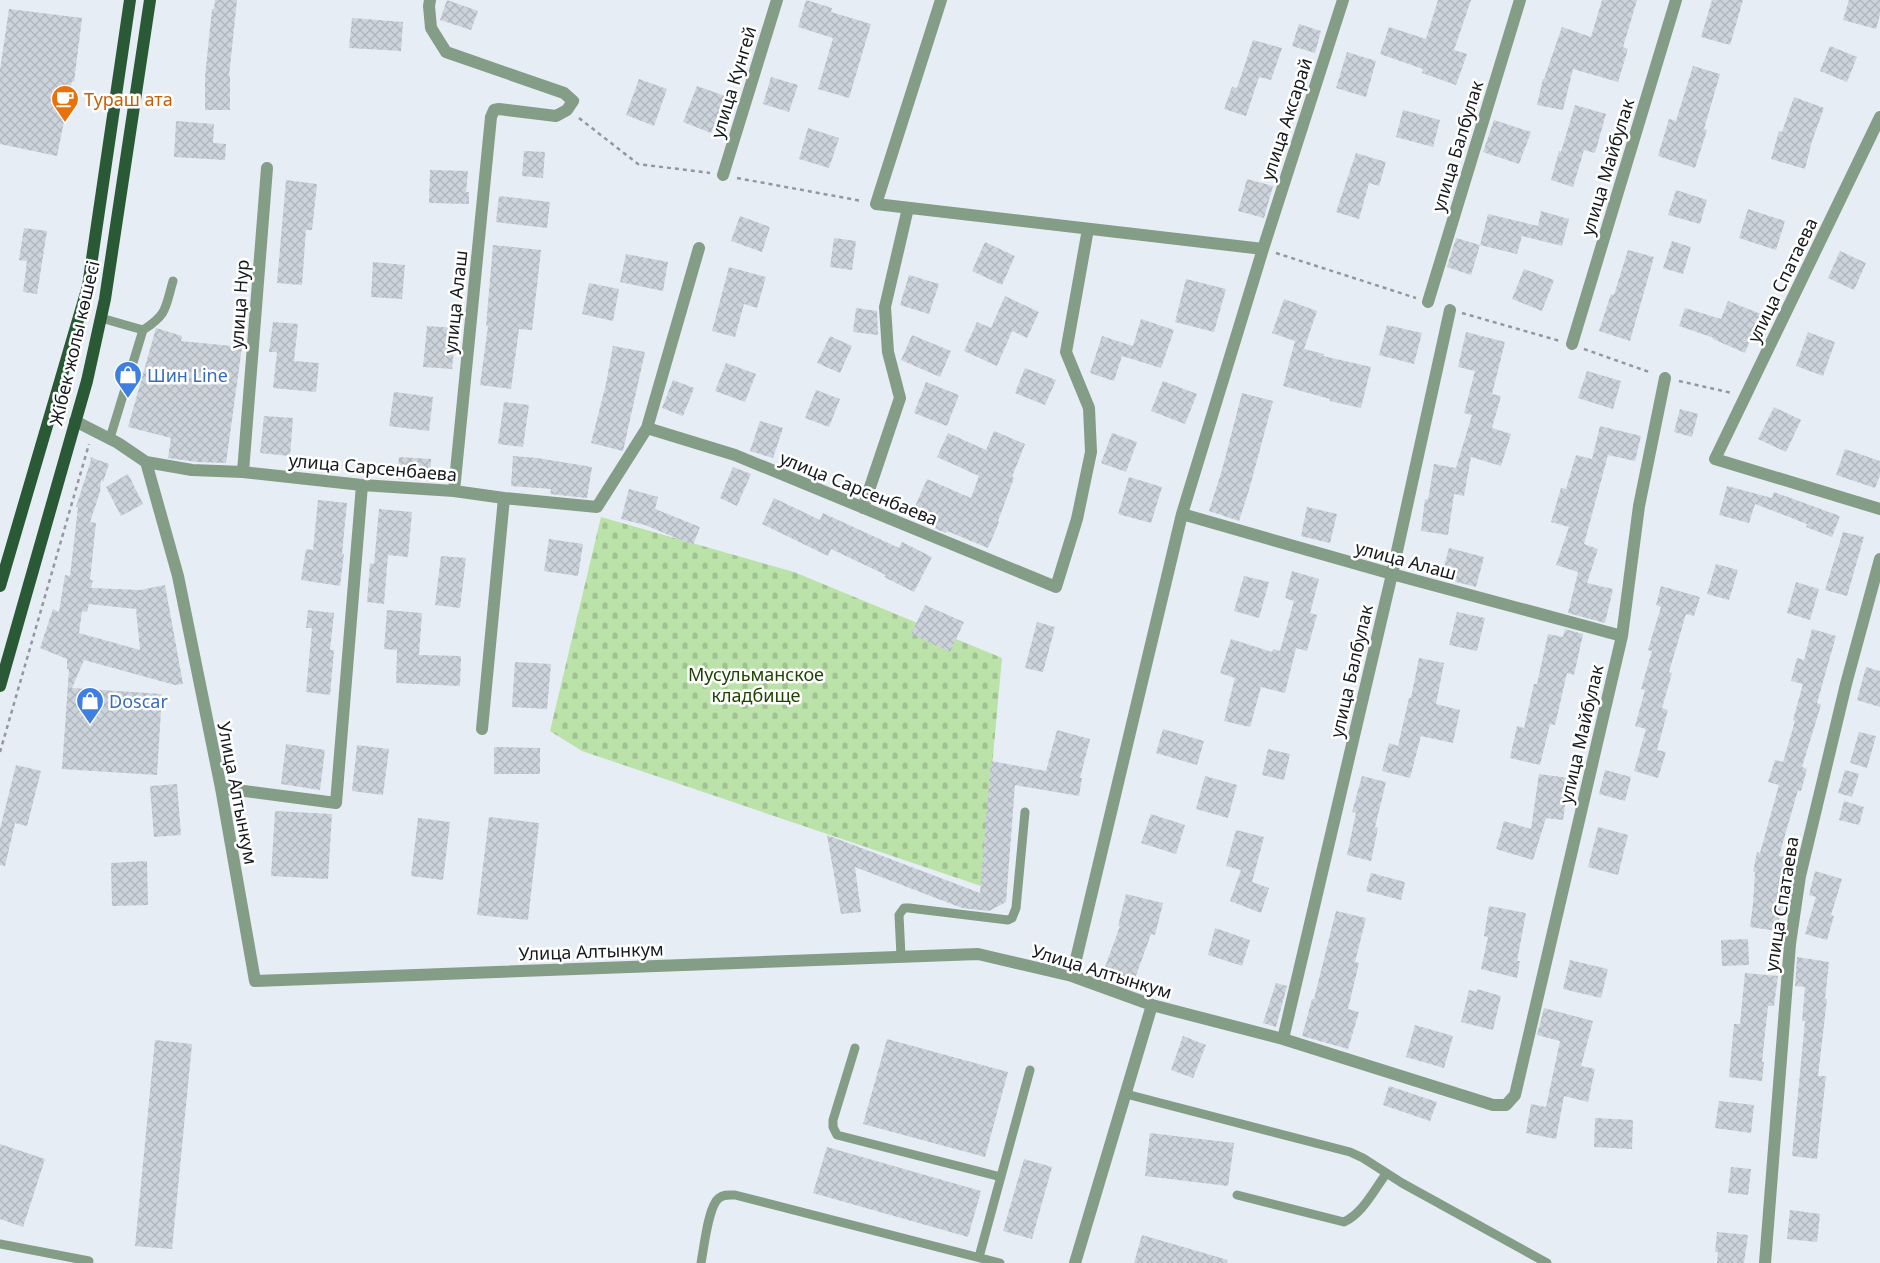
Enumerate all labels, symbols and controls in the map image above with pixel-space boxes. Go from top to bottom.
street label: улица Кунгей [705,23,761,141]
street label: улица Аксарай [1255,55,1317,183]
street label: улица Балбулак [1426,77,1488,215]
cafe icon: Тураш ата [50,84,80,123]
place label: Тураш ата [84,87,173,111]
street label: улица Майбулак [1575,95,1639,238]
street label: улица Спатаева [1741,213,1823,347]
street label: улица Алаш [438,249,472,355]
street label: Жібек жолы көшесі [43,258,105,428]
street label: улица Нур [224,259,254,349]
shop icon: Шин Line [113,360,143,399]
place label: Шин Line [147,363,228,387]
street label: улица Сарсенбаева [776,445,942,531]
street label: улица Сарсенбаева [288,448,458,486]
street label: улица Алаш [1353,535,1459,585]
street label: улица Балбулак [1324,602,1378,740]
park label: Мусульманское кладбище [688,662,824,707]
street label: улица Майбулак [1553,662,1609,806]
shop icon: Doscar [75,686,105,725]
place label: Doscar [109,689,168,713]
street label: Улица Алтынкум [212,719,264,867]
street label: улица Спатаева [1758,835,1804,973]
street label: Улица Алтынкум [518,936,664,966]
street label: Улица Алтынкум [1029,938,1175,1004]

